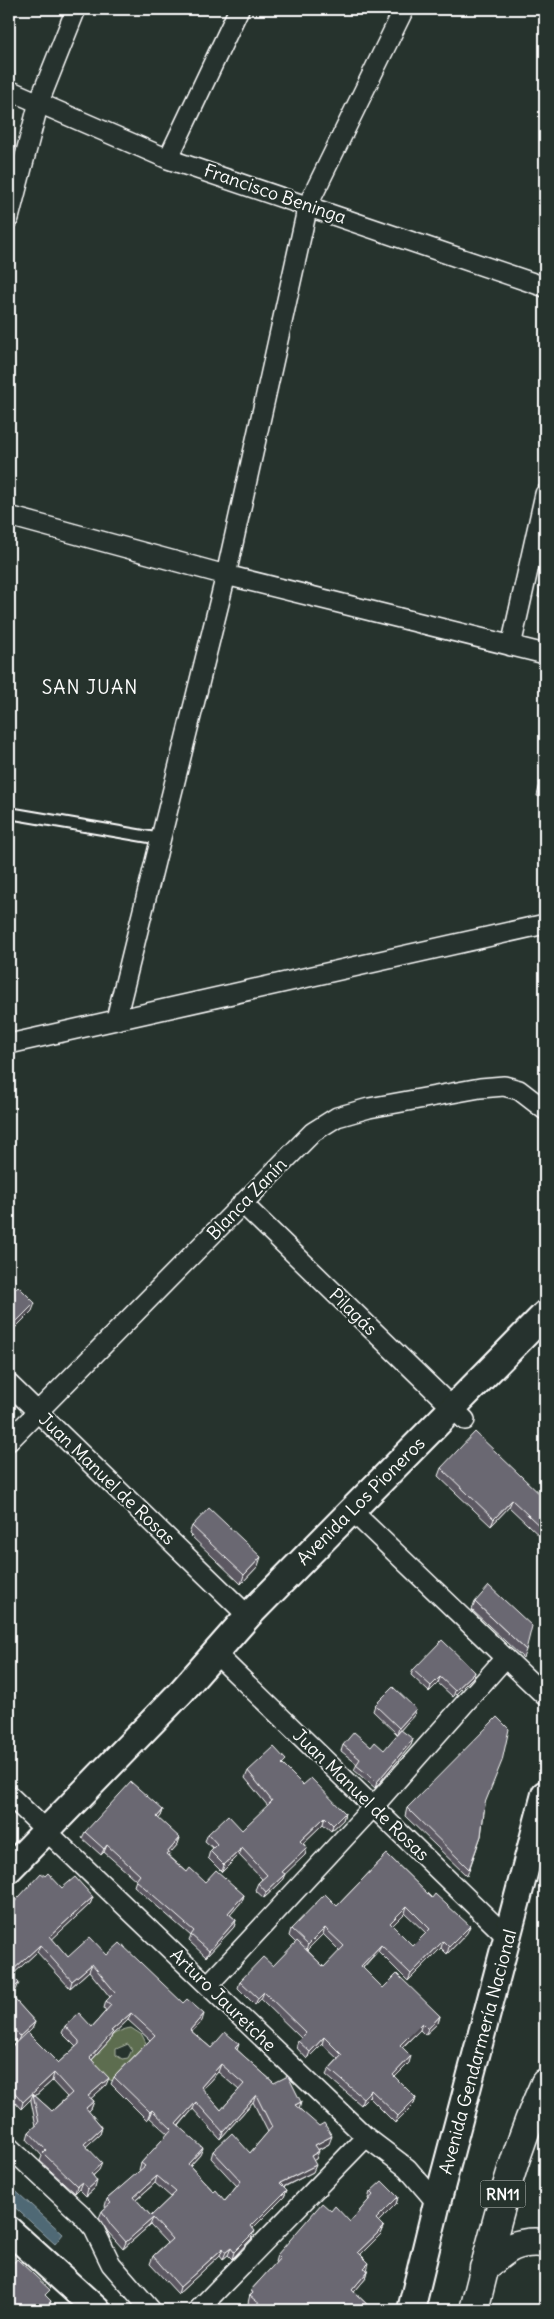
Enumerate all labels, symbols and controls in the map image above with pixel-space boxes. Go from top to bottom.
street label: Francisco Beninga [201,158,349,229]
district label: SAN JUAN [42,675,138,699]
street label: Blanca Zanín [202,1153,291,1244]
street label: Pilagás [325,1283,382,1340]
street label: Juan Manuel de Rosas [34,1408,180,1550]
street label: Avenida Los Pioneros [292,1432,430,1570]
street label: Juan Manuel de Rosas [288,1724,434,1866]
street label: Avenida Gendarmería Nacional [434,1927,521,2177]
street label: Arturo Jauretche [165,1943,281,2056]
road number: RN11 [480,2180,526,2208]

